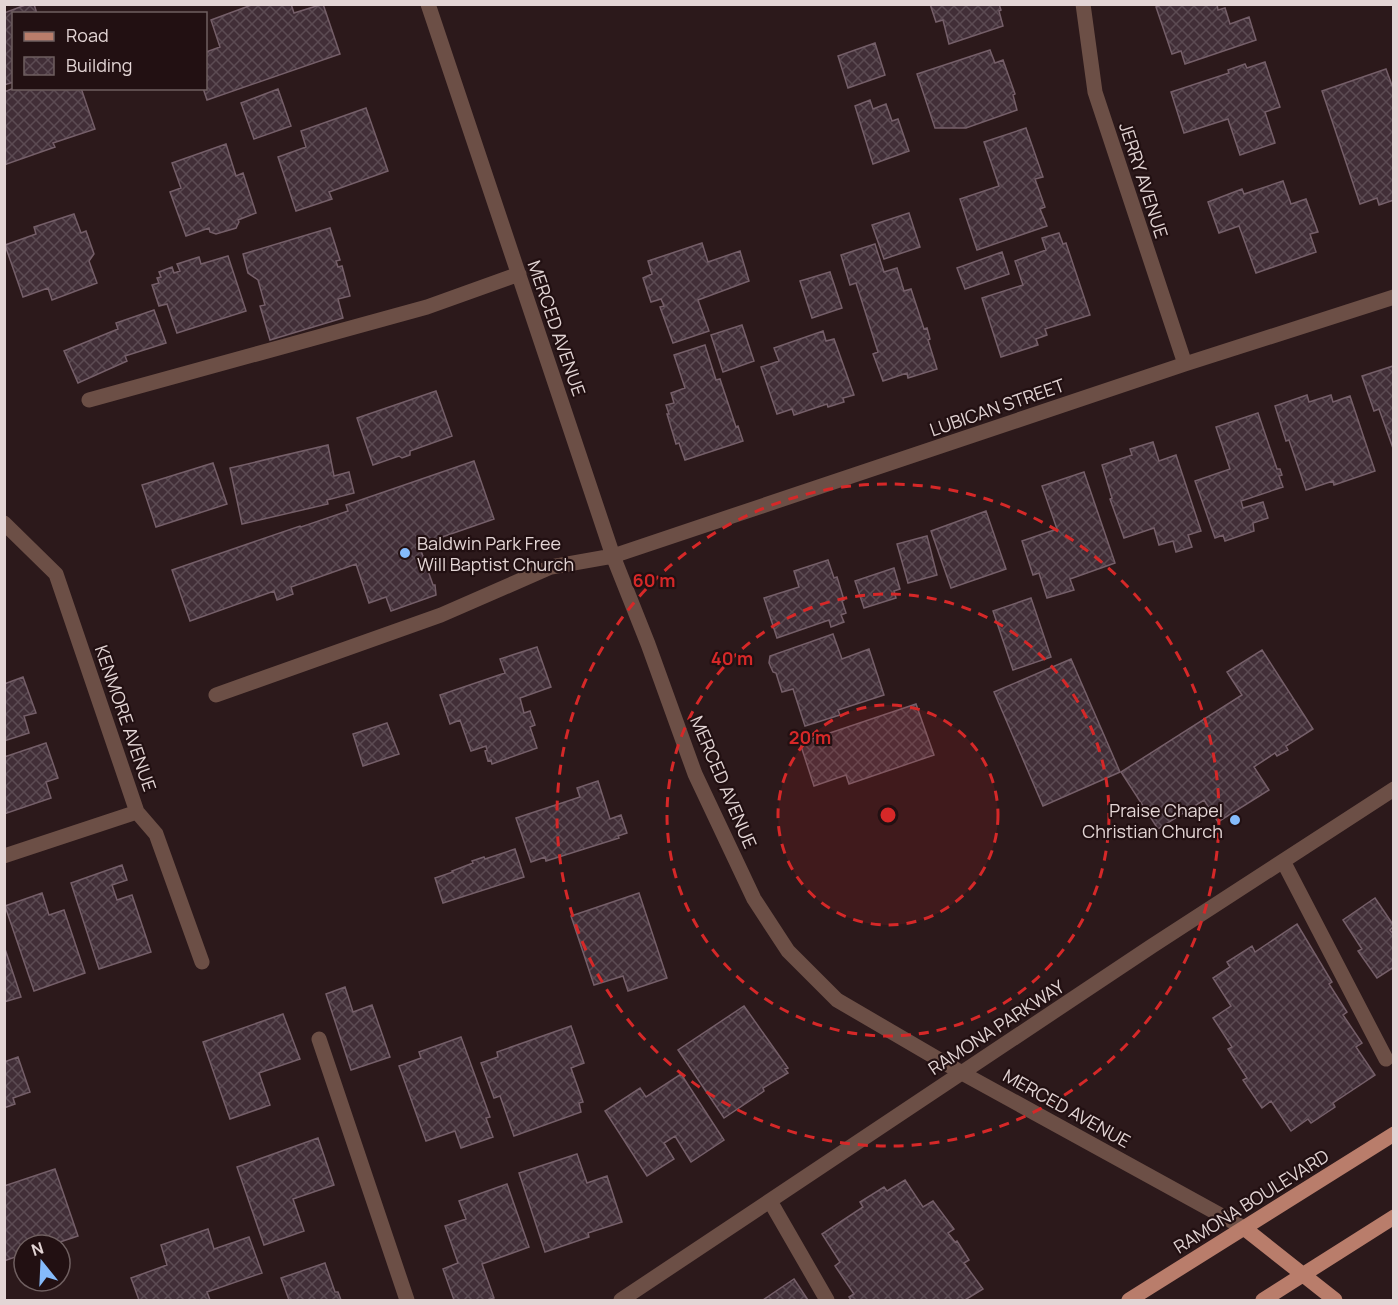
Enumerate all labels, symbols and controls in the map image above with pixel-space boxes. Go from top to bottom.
legend [12,12,207,90]
text: Road [66,23,109,47]
text: Building [66,53,132,77]
street label: JERRY AVENUE [1114,119,1174,241]
street label: MERCED AVENUE [523,257,591,399]
street label: LUBICAN STREET [926,373,1068,441]
place label: Baldwin Park Free Will Baptist Church [417,531,574,576]
marker: Baldwin Park Free Will Baptist Church [398,546,412,560]
text: 60 m [633,568,675,592]
street label: KENMORE AVENUE [90,642,162,794]
text: 40 m [711,646,753,670]
street label: MERCED AVENUE [685,712,763,852]
text: 20 m [789,725,831,749]
place label: Praise Chapel Christian Church [1082,798,1223,843]
centre of rings [878,805,898,825]
marker: Praise Chapel Christian Church [1228,813,1242,827]
street label: RAMONA PARKWAY [923,973,1069,1080]
street label: MERCED AVENUE [999,1063,1135,1153]
street label: RAMONA BOULEVARD [1169,1143,1333,1259]
north arrow [12,1233,72,1293]
text: N [28,1236,46,1261]

